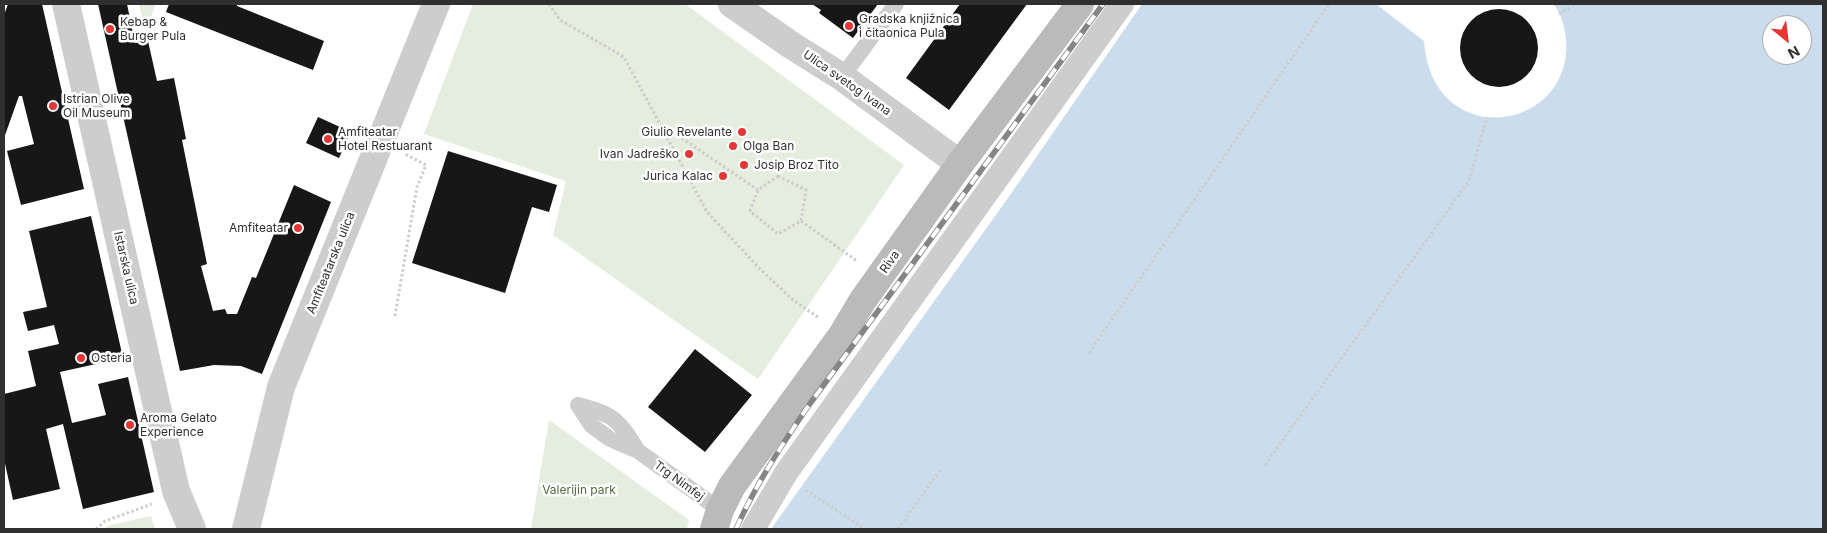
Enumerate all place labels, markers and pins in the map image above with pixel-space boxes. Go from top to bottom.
place label: Gradska knjižnica i čitaonica Pula [859,12,959,40]
place label: Kebap & Burger Pula [120,15,186,43]
marker: Gradska knjižnica i čitaonica Pula [843,20,855,32]
marker: Kebap & Burger Pula [104,23,116,35]
place label: Istrian Olive Oil Museum [63,92,130,120]
marker: Istrian Olive Oil Museum [47,100,59,112]
place label: Amfiteatar Hotel Restuarant [338,125,432,153]
place label: Giulio Revelante [641,125,732,139]
marker: Giulio Revelante [736,126,748,138]
marker: Amfiteatar Hotel Restuarant [322,133,334,145]
place label: Olga Ban [743,139,794,153]
marker: Olga Ban [727,140,739,152]
place label: Ivan Jadreško [600,147,679,161]
marker: Ivan Jadreško [683,148,695,160]
place label: Josip Broz Tito [754,158,839,172]
marker: Josip Broz Tito [738,159,750,171]
place label: Jurica Kalac [643,169,713,183]
marker: Jurica Kalac [717,170,729,182]
place label: Amfiteatar [229,221,288,235]
marker: Amfiteatar [292,222,304,234]
place label: Osteria [91,351,132,365]
marker: Osteria [75,352,87,364]
place label: Aroma Gelato Experience [140,411,217,439]
marker: Aroma Gelato Experience [124,419,136,431]

